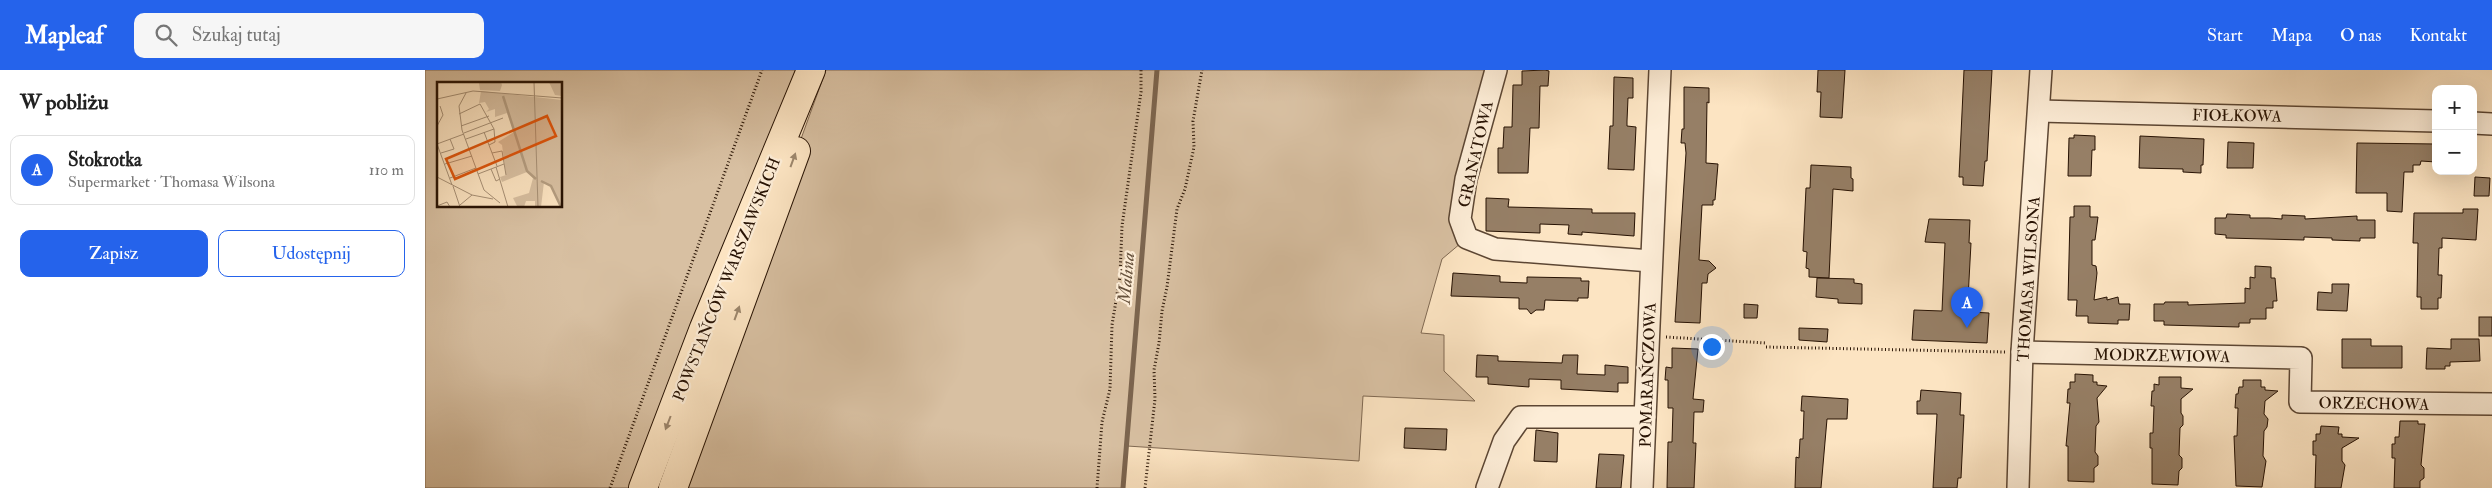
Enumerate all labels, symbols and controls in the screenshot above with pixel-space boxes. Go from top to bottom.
search box [134,13,484,58]
text: Mapleaf [25,20,104,51]
icon: search [152,21,180,49]
text: Szukaj tutaj [192,23,281,47]
text: Start [2207,24,2243,47]
text: Mapa [2271,24,2312,47]
text: O nas [2340,24,2381,47]
text: Kontakt [2409,24,2467,47]
inset map [437,82,563,208]
map controls [2432,85,2477,175]
button: + [2432,85,2477,130]
text: W pobliżu [20,89,109,116]
street label: GRANATOWA [1454,99,1498,209]
street label: FIOŁKOWA [2192,105,2282,127]
button: − [2432,130,2477,175]
text: Stokrotka [68,148,142,172]
one-way arrow [790,153,797,168]
street label: POWSTAŃCÓW WARSZAWSKICH [668,154,785,404]
text: A [32,160,42,180]
text: 110 m [369,160,404,180]
text: Supermarket · Thomasa Wilsona [68,172,275,192]
street label: THOMASA WILSONA [2013,196,2045,363]
button: Zapisz [20,230,208,277]
button: Udostępnij [218,230,405,277]
water label: Malina [1113,251,1140,306]
pin: A [1951,287,1983,328]
street label: POMARAŃCZOWA [1635,302,1661,448]
one-way arrow [733,305,741,320]
your location [1699,334,1725,360]
street label: MODRZEWIOWA [2093,345,2230,367]
street label: ORZECHOWA [2318,393,2429,415]
one-way arrow [664,415,671,430]

